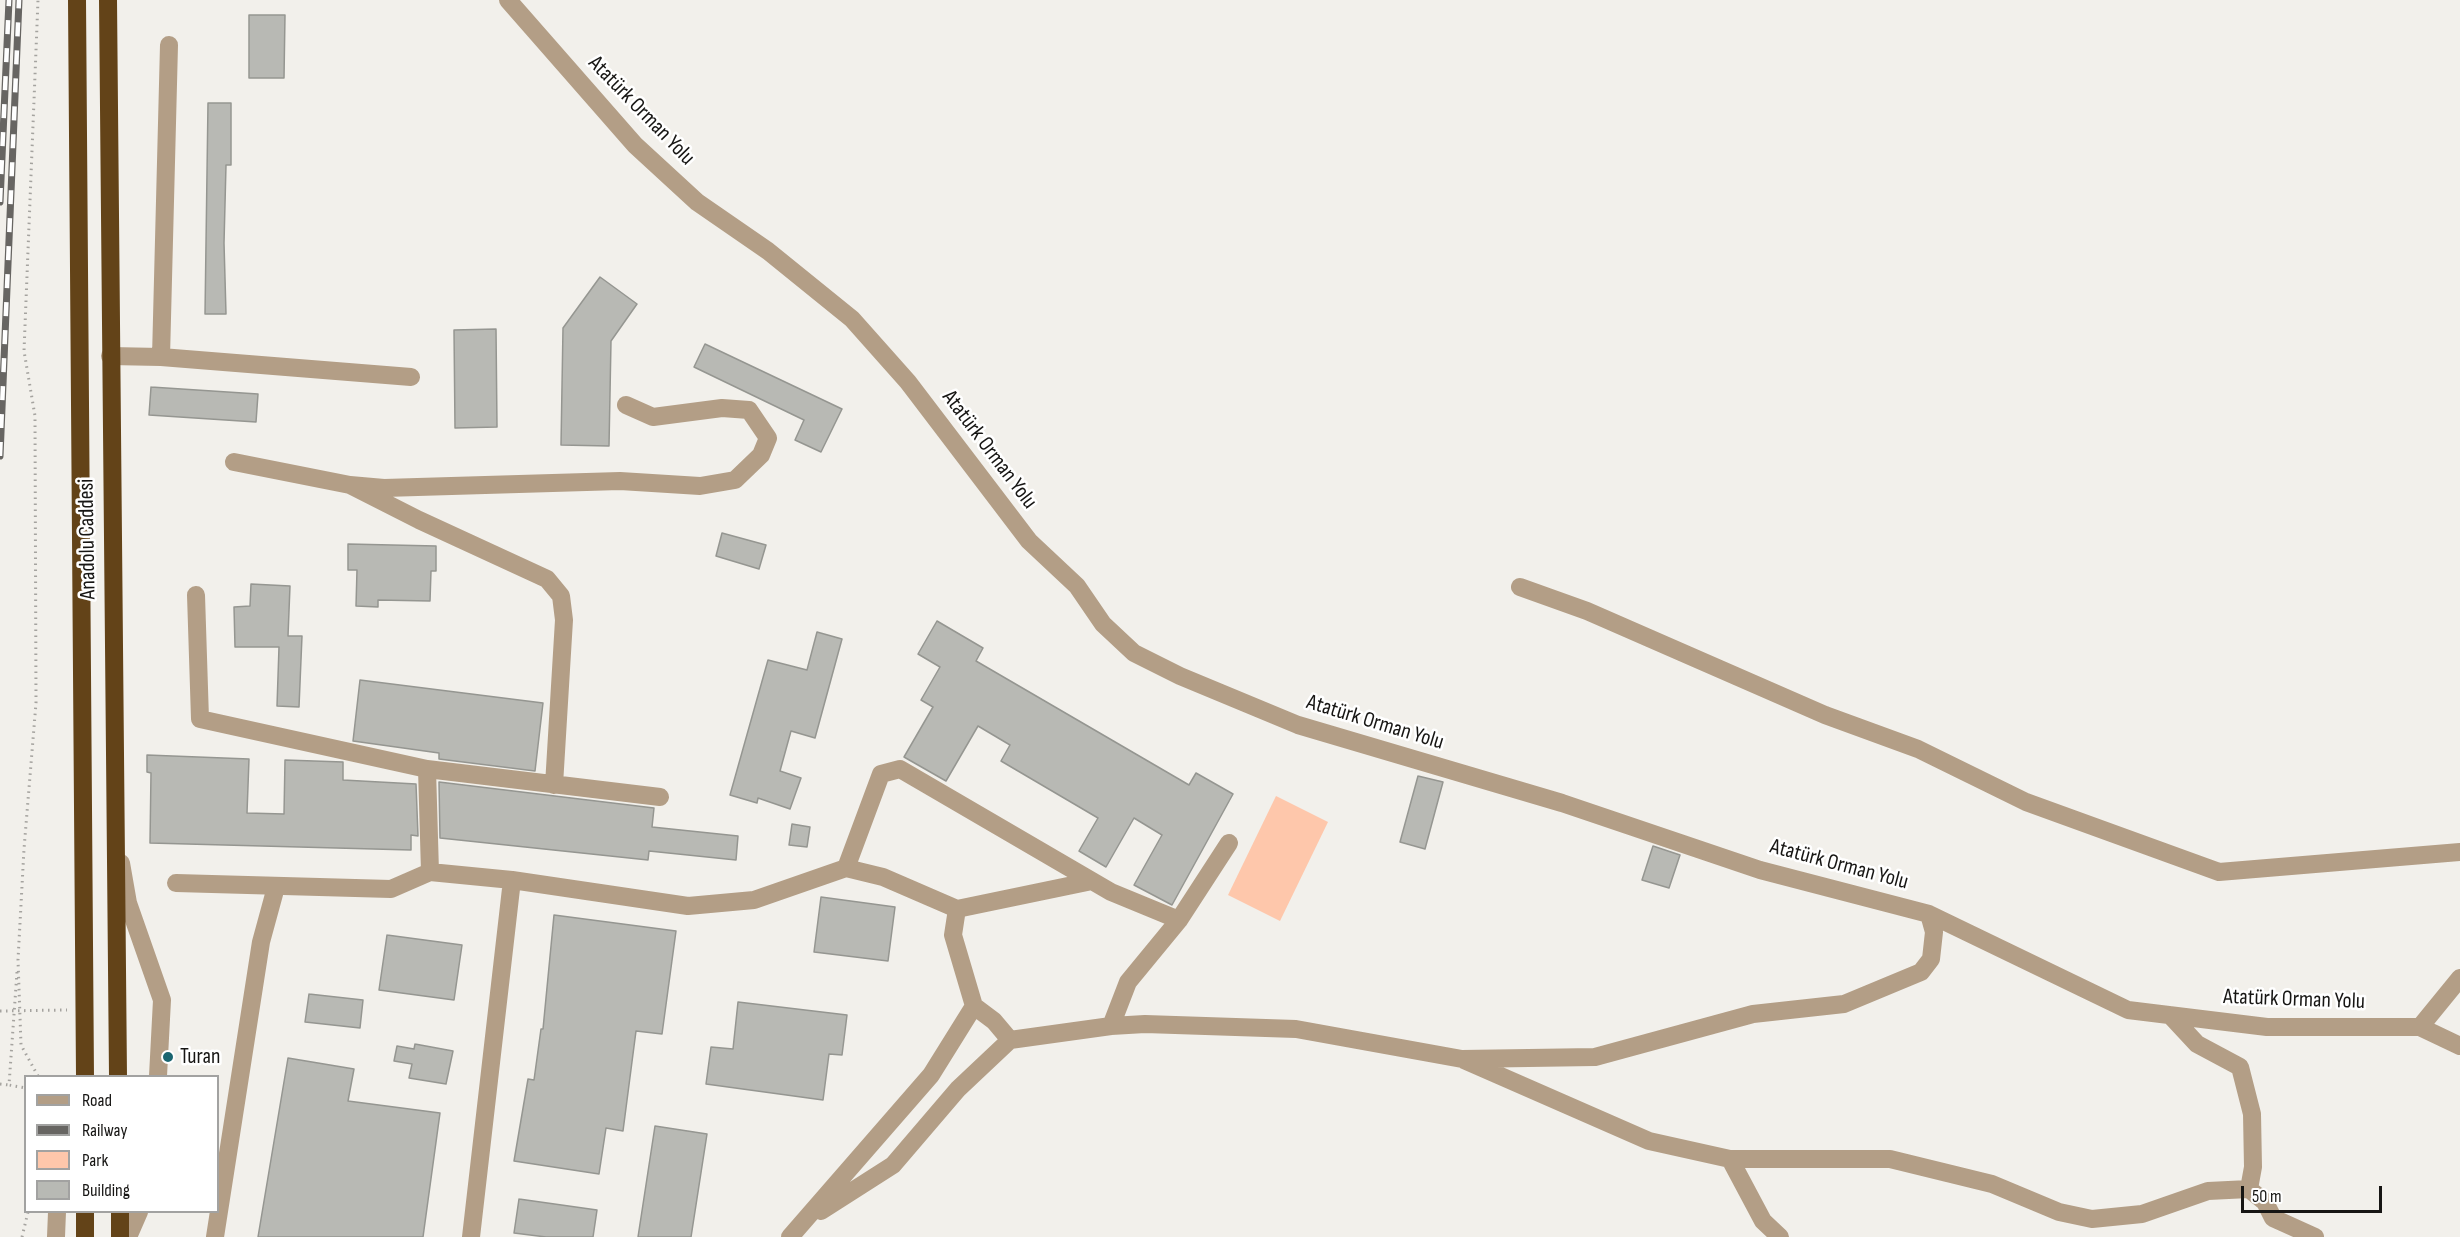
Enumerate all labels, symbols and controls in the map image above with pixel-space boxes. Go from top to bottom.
street label: Atatürk Orman Yolu [582,51,700,171]
street label: Atatürk Orman Yolu [936,385,1042,515]
street label: Anadolu Caddesi [74,478,102,600]
street label: Atatürk Orman Yolu [1303,690,1447,756]
street label: Atatürk Orman Yolu [1767,834,1911,896]
street label: Atatürk Orman Yolu [2223,984,2365,1016]
place label: Turan [180,1044,220,1070]
marker: Turan [161,1050,175,1064]
legend [24,1075,219,1213]
text: Road [82,1090,112,1111]
text: Railway [82,1120,127,1141]
text: Park [82,1150,108,1171]
scale bar [2244,1174,2385,1212]
text: Building [82,1180,130,1201]
text: 50 m [2252,1186,2282,1207]

